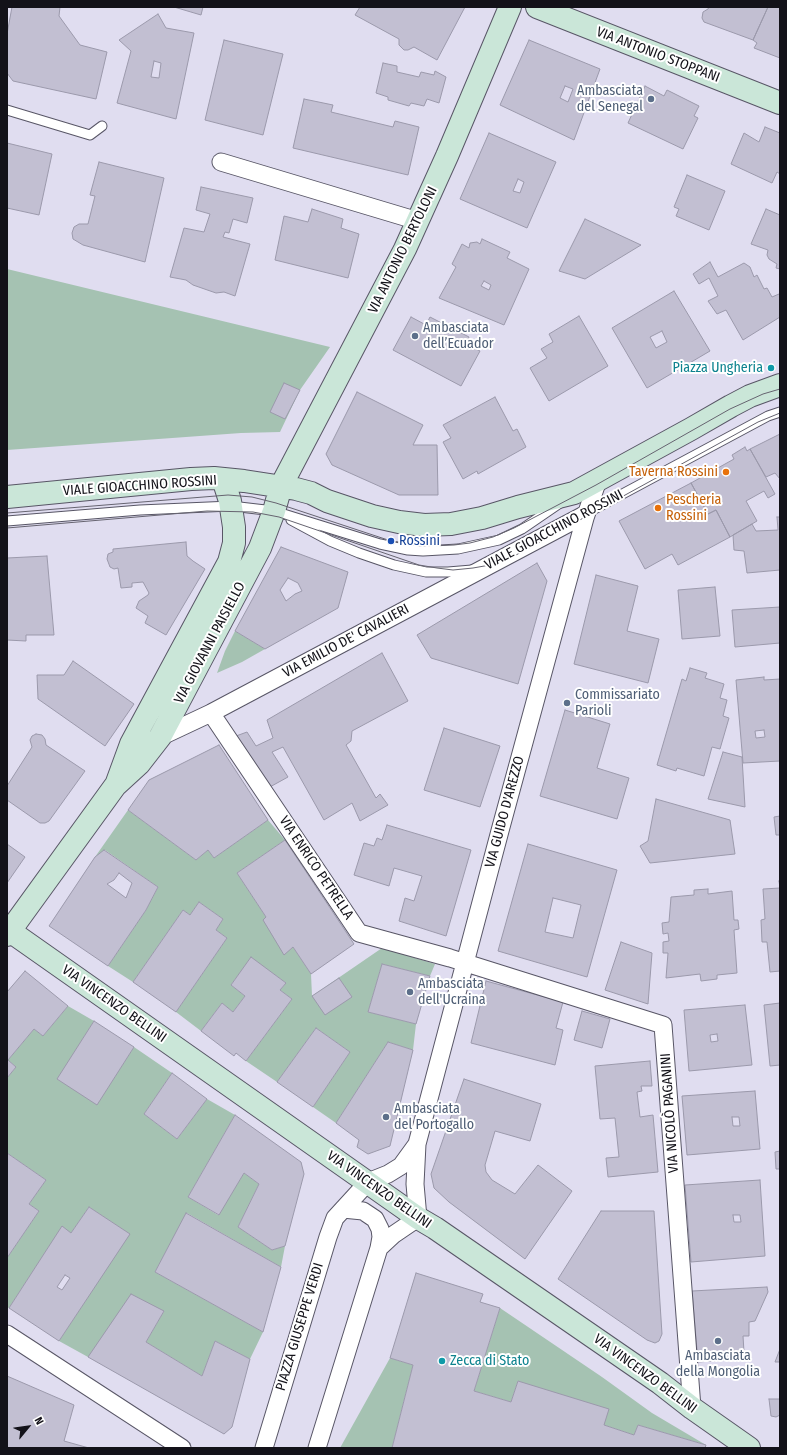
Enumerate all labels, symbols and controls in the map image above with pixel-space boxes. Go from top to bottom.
street label: VIA ANTONIO STOPPANI [594,24,722,86]
place label: Ambasciata del Senegal [577,83,643,116]
marker: Ambasciata del Senegal [646,94,656,104]
street label: VIA ANTONIO BERTOLONI [365,184,441,316]
place label: Ambasciata dell’Ecuador [423,320,494,352]
marker: Ambasciata dell’Ecuador [410,331,420,341]
place label: Piazza Ungheria [672,360,763,376]
marker: Piazza Ungheria [766,363,776,373]
place label: Taverna Rossini [629,464,718,480]
marker: Taverna Rossini [721,467,731,477]
street label: VIALE GIOACCHINO ROSSINI [62,472,218,500]
street label: VIALE GIOACCHINO ROSSINI [482,486,626,574]
place label: Pescheria Rossini [666,492,721,524]
marker: Pescheria Rossini [653,503,663,513]
place label: Rossini [399,533,440,549]
marker: Rossini [386,536,396,546]
street label: VIA GIOVANNI PAISIELLO [171,579,249,707]
street label: VIA EMILIO DE' CAVALIERI [280,601,412,681]
place label: Commissariato Parioli [575,687,660,720]
marker: Commissariato Parioli [562,698,572,708]
street label: VIA GUIDO D'AREZZO [482,754,528,870]
street label: VIA ENRICO PETRELLA [275,813,357,923]
street label: VIA VINCENZO BELLINI [59,962,169,1046]
place label: Ambasciata dell'Ucraina [418,976,486,1008]
marker: Ambasciata dell'Ucraina [405,987,415,997]
street label: VIA NICOLÒ PAGANINI [657,1052,683,1174]
place label: Ambasciata del Portogallo [394,1101,474,1134]
marker: Ambasciata del Portogallo [381,1112,391,1122]
street label: VIA VINCENZO BELLINI [324,1148,434,1232]
street label: PIAZZA GIUSEPPE VERDI [273,1261,327,1393]
street label: VIA VINCENZO BELLINI [590,1331,700,1417]
marker: Ambasciata della Mongolia [713,1336,723,1346]
place label: Ambasciata della Mongolia [676,1348,760,1380]
place label: Zecca di Stato [450,1353,529,1369]
marker: Zecca di Stato [437,1356,447,1366]
north arrow [8,1407,48,1447]
text: N [32,1415,46,1427]

